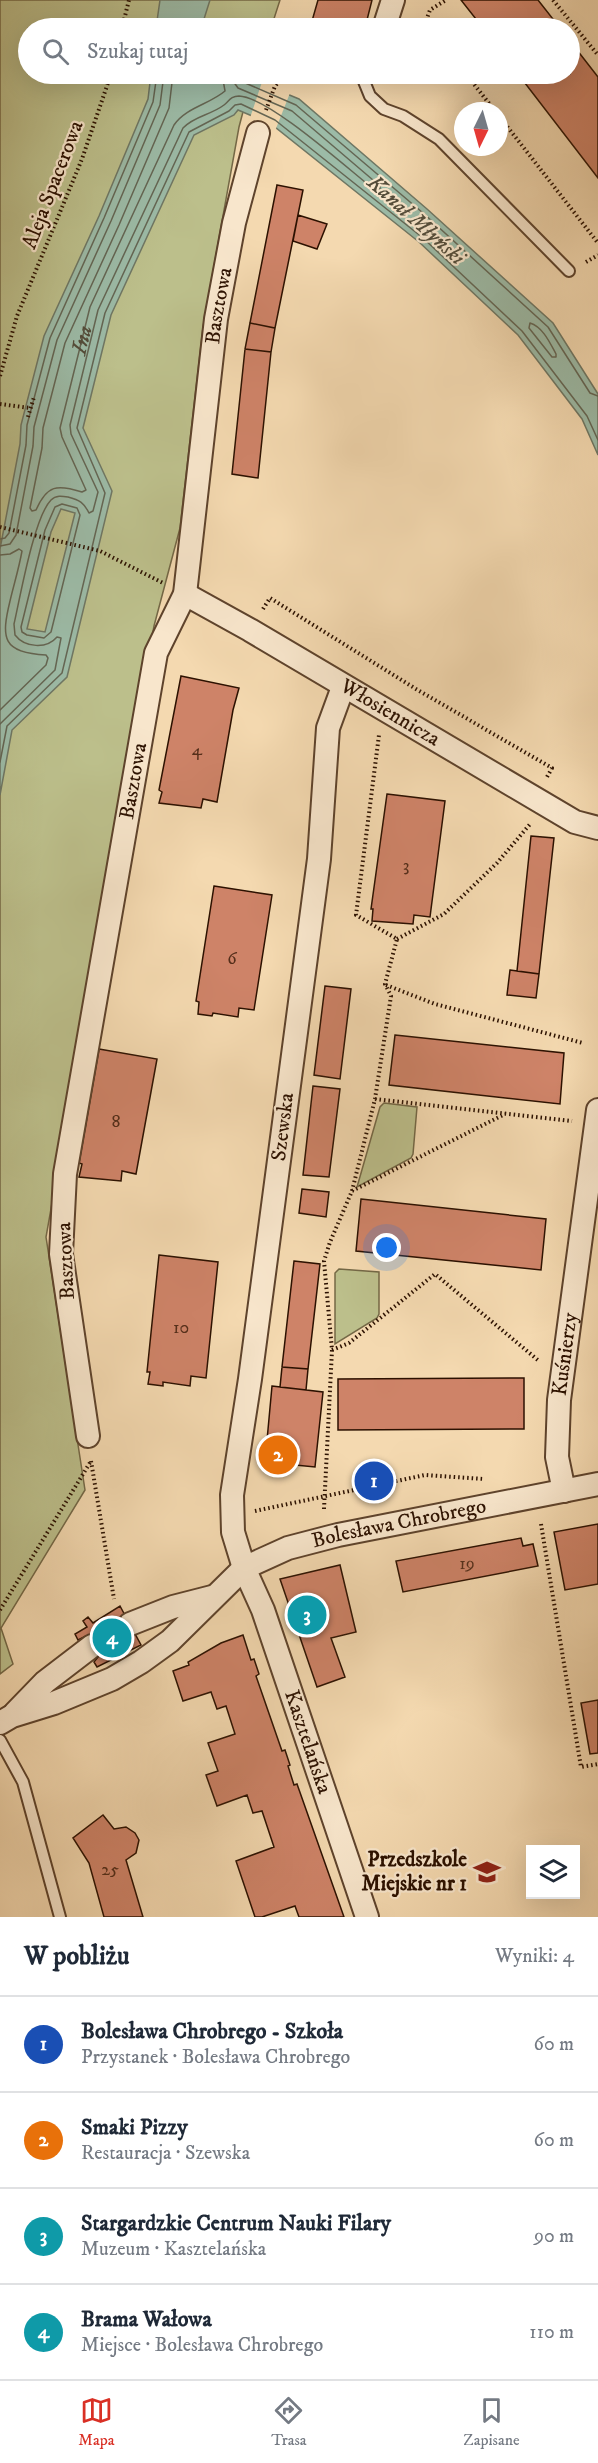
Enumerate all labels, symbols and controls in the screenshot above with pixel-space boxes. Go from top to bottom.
search box [18,18,580,84]
icon: search [39,35,72,68]
text: Szukaj tutaj [87,38,188,65]
north arrow [454,102,508,156]
street label: Aleja Spacerowa [17,117,89,253]
water label: Kanał Młyński [361,168,471,272]
street label: Basztowa [200,265,238,346]
water label: Ina [65,322,98,359]
street label: Włosiennicza [335,673,445,752]
house number: 4 [192,739,203,761]
street label: Basztowa [114,740,153,822]
house number: 3 [403,855,409,877]
house number: 6 [227,948,237,970]
street label: Szewska [266,1091,300,1163]
house number: 8 [111,1111,121,1133]
street label: Basztowa [51,1222,81,1300]
your location [372,1233,401,1262]
street label: Kuśnierzy [547,1310,584,1397]
house number: 10 [173,1317,189,1339]
pin: 2 [258,1432,298,1478]
pin: 1 [354,1458,394,1504]
street label: Bolesława Chrobrego [309,1493,488,1554]
house number: 19 [459,1553,475,1575]
pin: 3 [288,1592,326,1638]
pin: 4 [92,1616,132,1660]
street label: Kasztelańska [278,1687,337,1797]
map controls [526,1845,580,1899]
button: layers [526,1845,580,1899]
place label: Przedszkole Miejskie nr 1 [362,1847,467,1898]
school or university icon: Przedszkole Miejskie nr 1 [472,1857,502,1887]
house number: 25 [101,1859,119,1881]
text: W pobliżu [24,1940,129,1973]
text: Wyniki: 4 [495,1944,574,1969]
text: Bolesława Chrobrego - Szkoła [81,2018,343,2045]
text: 1 [40,2032,47,2057]
text: 60 m [534,2032,574,2057]
text: Przystanek · Bolesława Chrobrego [81,2045,350,2070]
text: Smaki Pizzy [81,2114,188,2141]
text: 2 [39,2128,48,2153]
text: 60 m [534,2128,574,2153]
text: Restauracja · Szewska [81,2141,250,2166]
text: Stargardzkie Centrum Nauki Filary [81,2210,391,2237]
text: 3 [40,2224,47,2249]
text: 90 m [534,2224,574,2249]
text: Muzeum · Kasztelańska [81,2237,266,2262]
text: Brama Wałowa [81,2306,212,2333]
text: 4 [38,2320,49,2345]
text: 110 m [529,2320,574,2345]
text: Miejsce · Bolesława Chrobrego [81,2333,323,2358]
tab: Mapa [78,2394,115,2450]
tab: Trasa [271,2394,307,2450]
tab: Zapisane [463,2394,520,2450]

